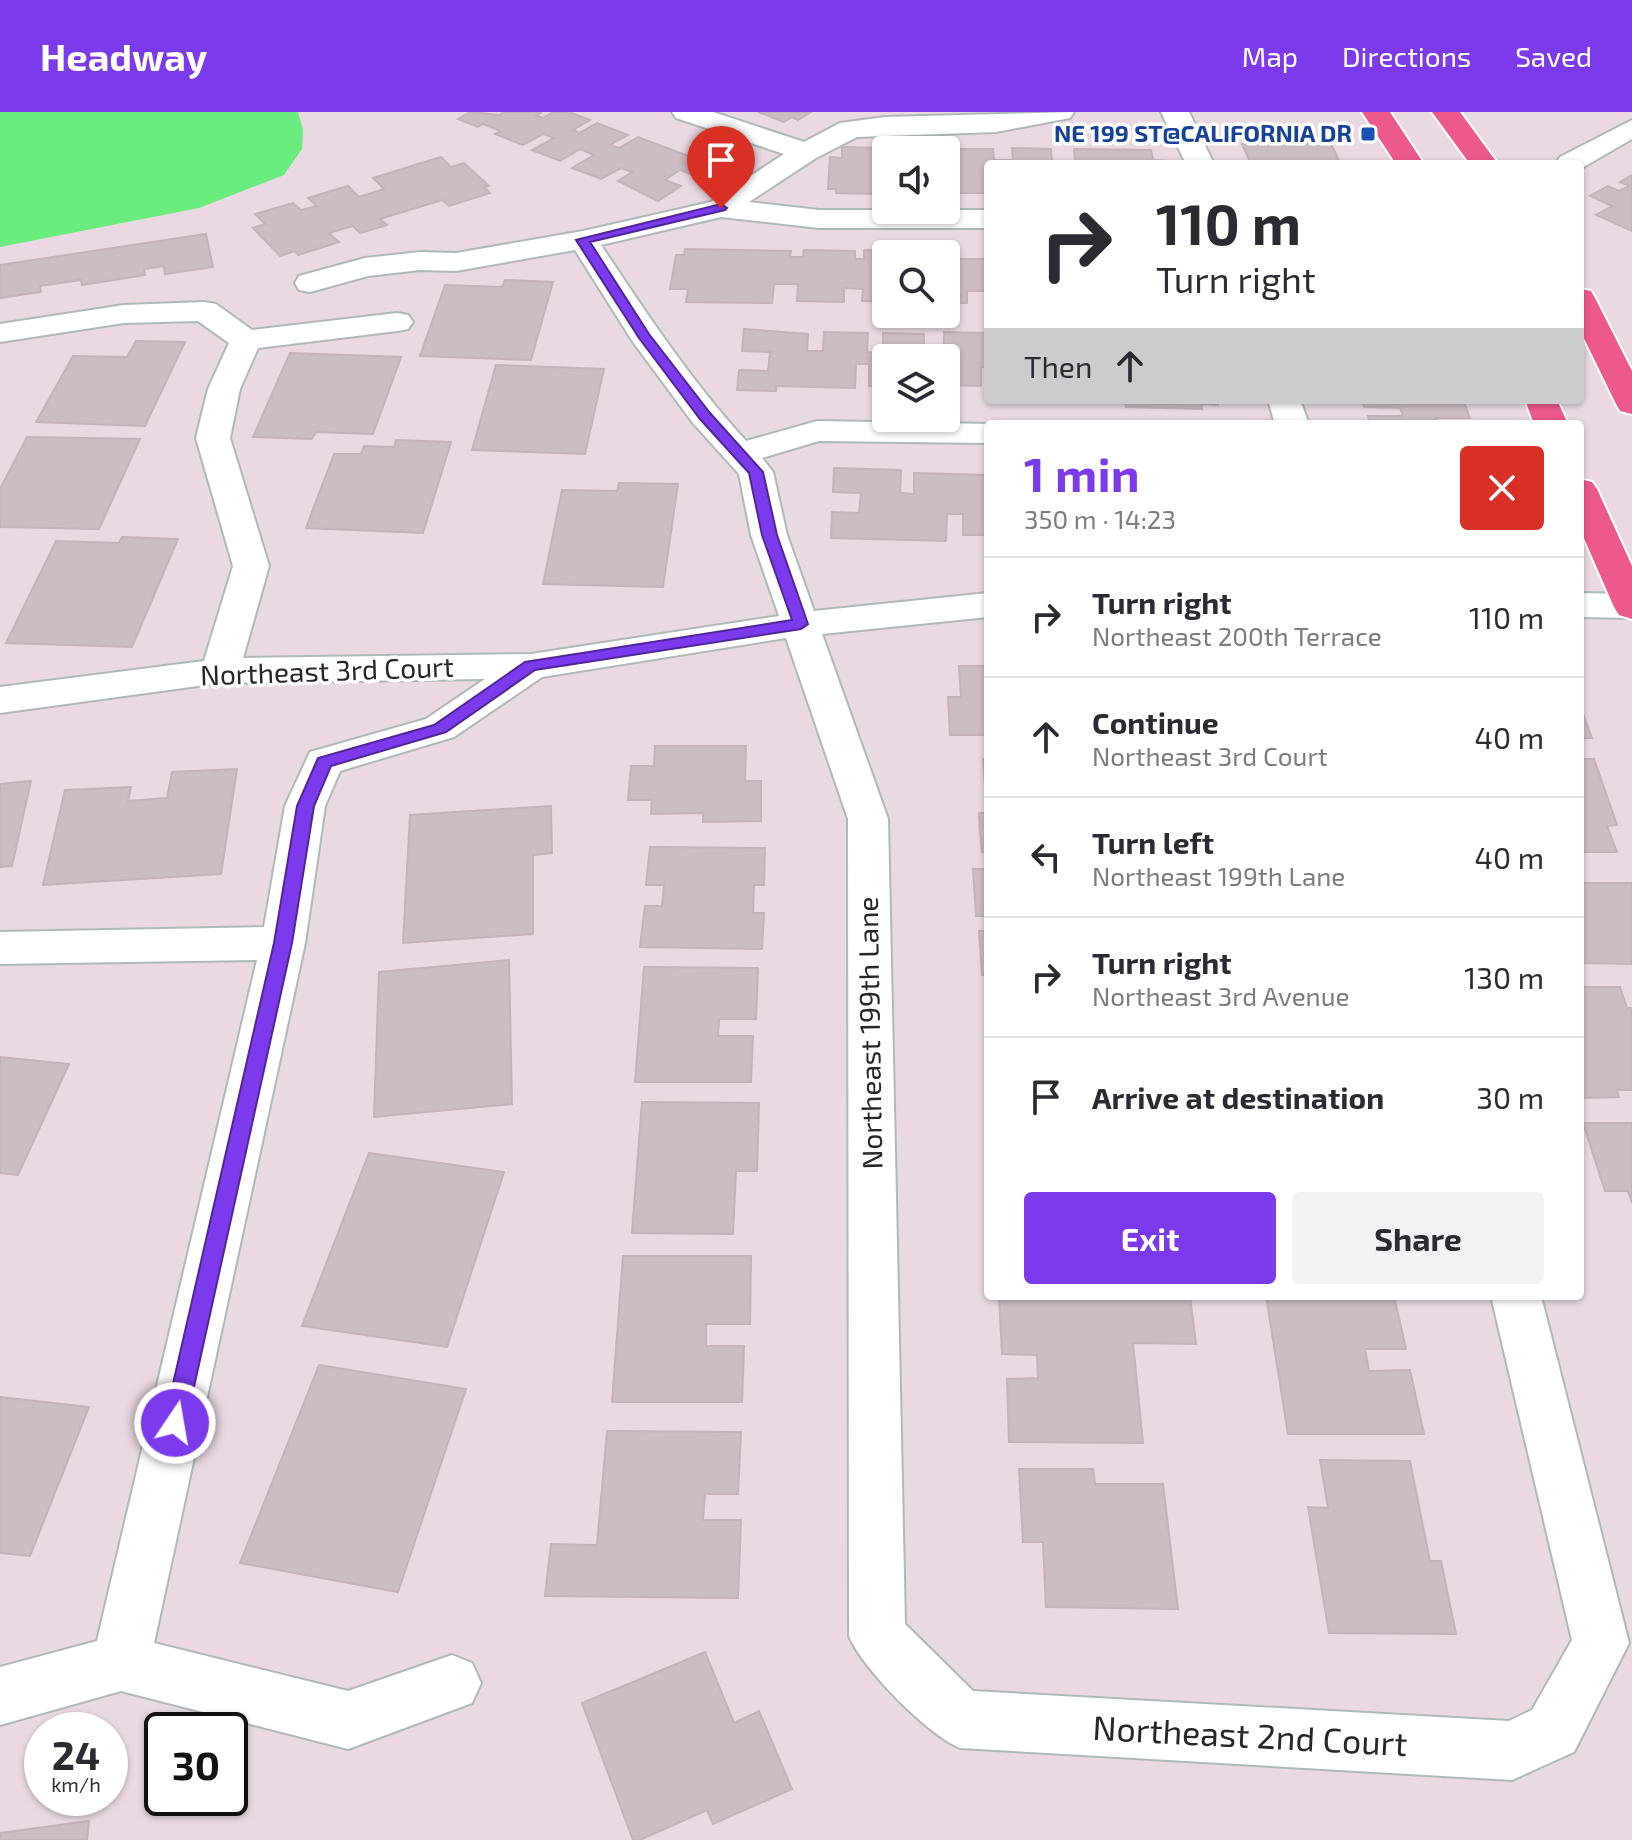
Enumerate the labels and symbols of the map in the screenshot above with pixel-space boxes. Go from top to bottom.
place label: NE 199 ST@CALIFORNIA DR [1054,118,1352,147]
marker: NE 199 ST@CALIFORNIA DR [1359,125,1377,143]
pin [687,126,755,208]
street label: Northeast 3rd Court [200,649,454,691]
street label: Northeast 199th Lane [850,896,888,1170]
position arrow [133,1381,217,1465]
street label: Northeast 2nd Court [1092,1706,1408,1763]
speed limit sign: 30 [144,1712,248,1816]

